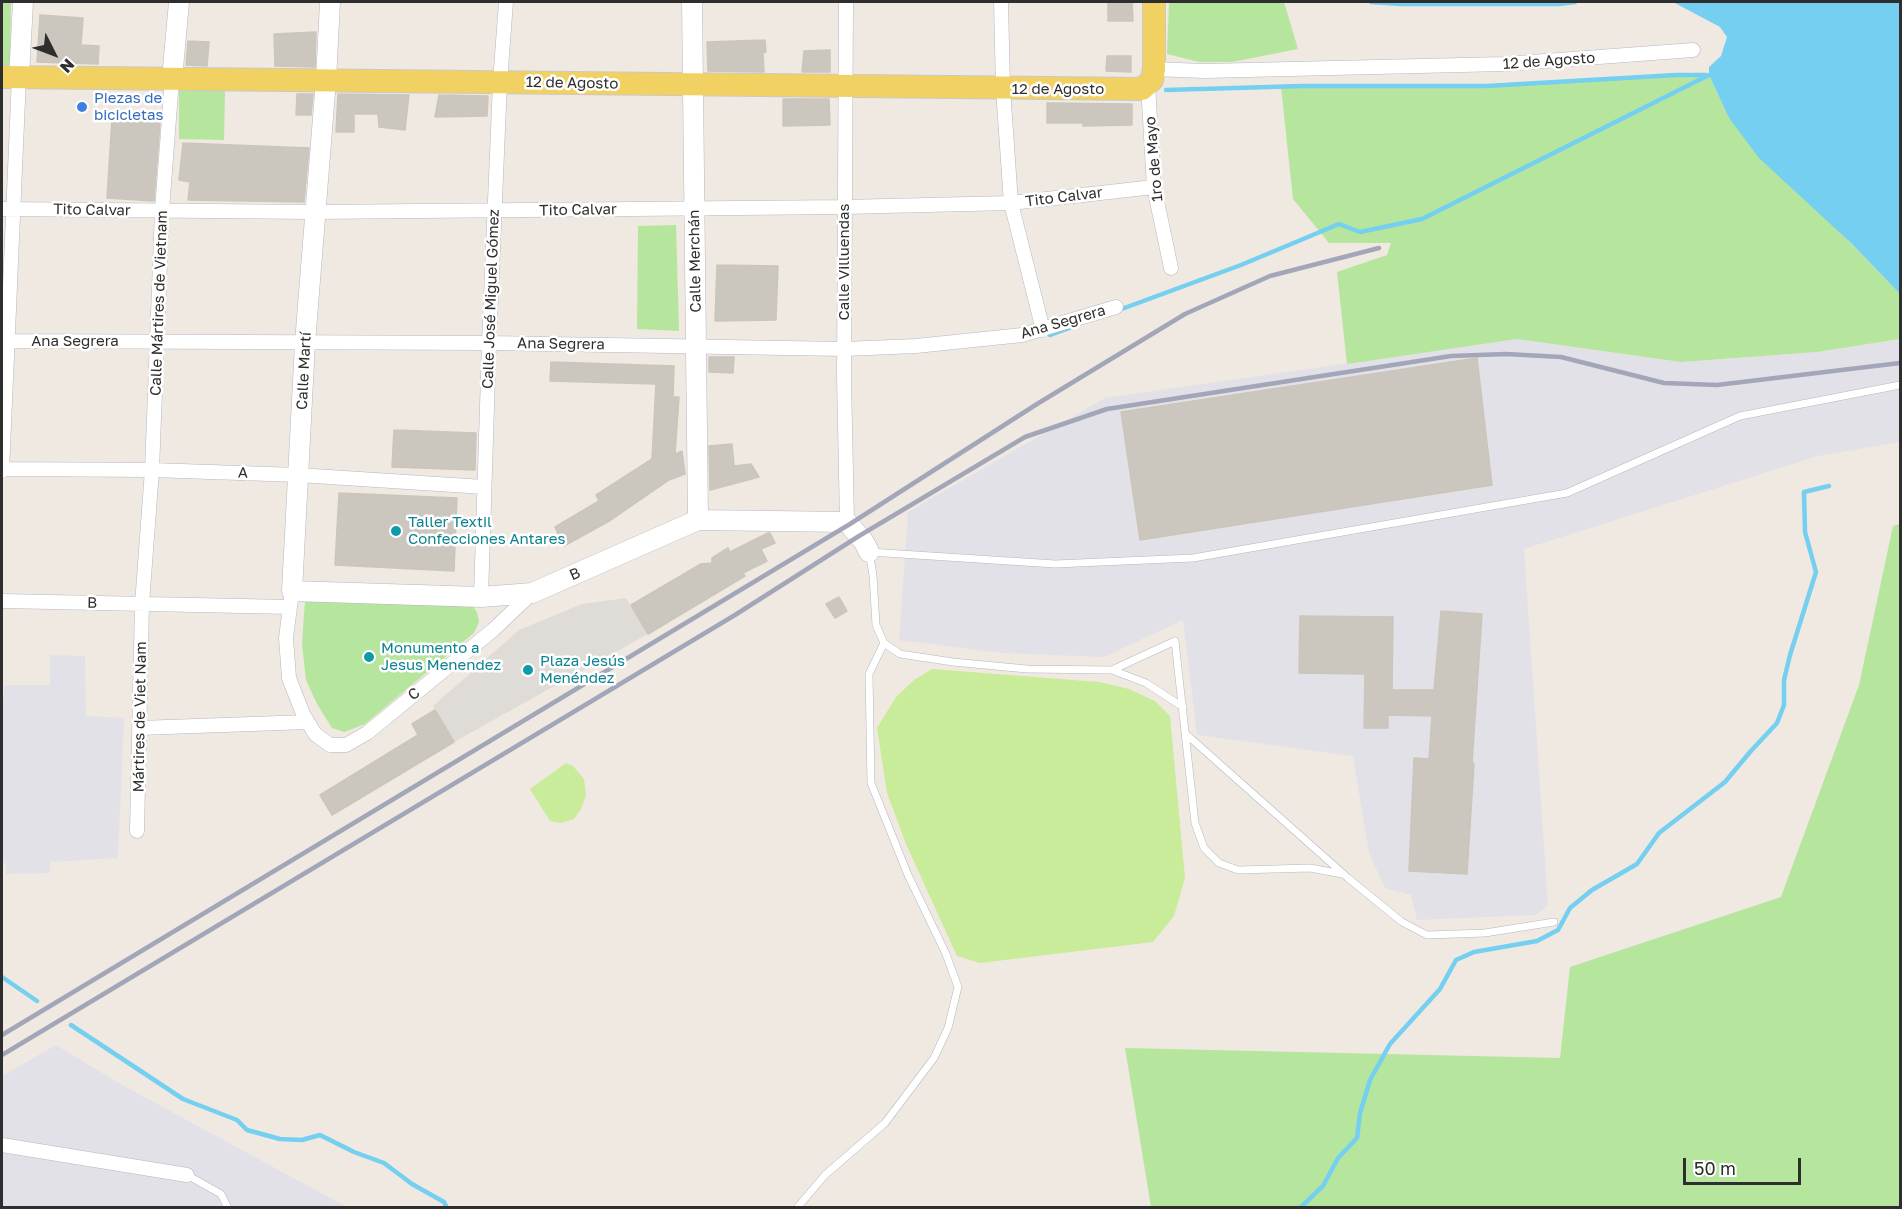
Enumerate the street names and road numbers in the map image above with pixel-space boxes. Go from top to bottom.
street label: 12 de Agosto [1502,49,1596,73]
street label: 12 de Agosto [526,73,618,93]
street label: 12 de Agosto [1012,80,1104,98]
street label: 1ro de Mayo [1141,116,1167,202]
street label: Tito Calvar [1024,183,1104,211]
street label: Tito Calvar [53,200,131,220]
street label: Tito Calvar [539,200,617,220]
street label: Calle Villuendas [835,204,853,320]
street label: Calle José Miguel Gómez [479,209,503,389]
street label: Calle Merchán [685,209,705,313]
street label: Calle Mártires de Vietnam [147,210,171,396]
street label: Ana Segrera [1018,301,1108,343]
street label: Ana Segrera [31,332,119,350]
street label: Calle Martí [293,332,315,410]
street label: Ana Segrera [517,334,605,354]
street label: A [238,464,248,482]
street label: B [567,564,583,584]
street label: B [87,594,97,612]
street label: Mártires de Viet Nam [130,641,150,793]
street label: C [404,684,424,704]

